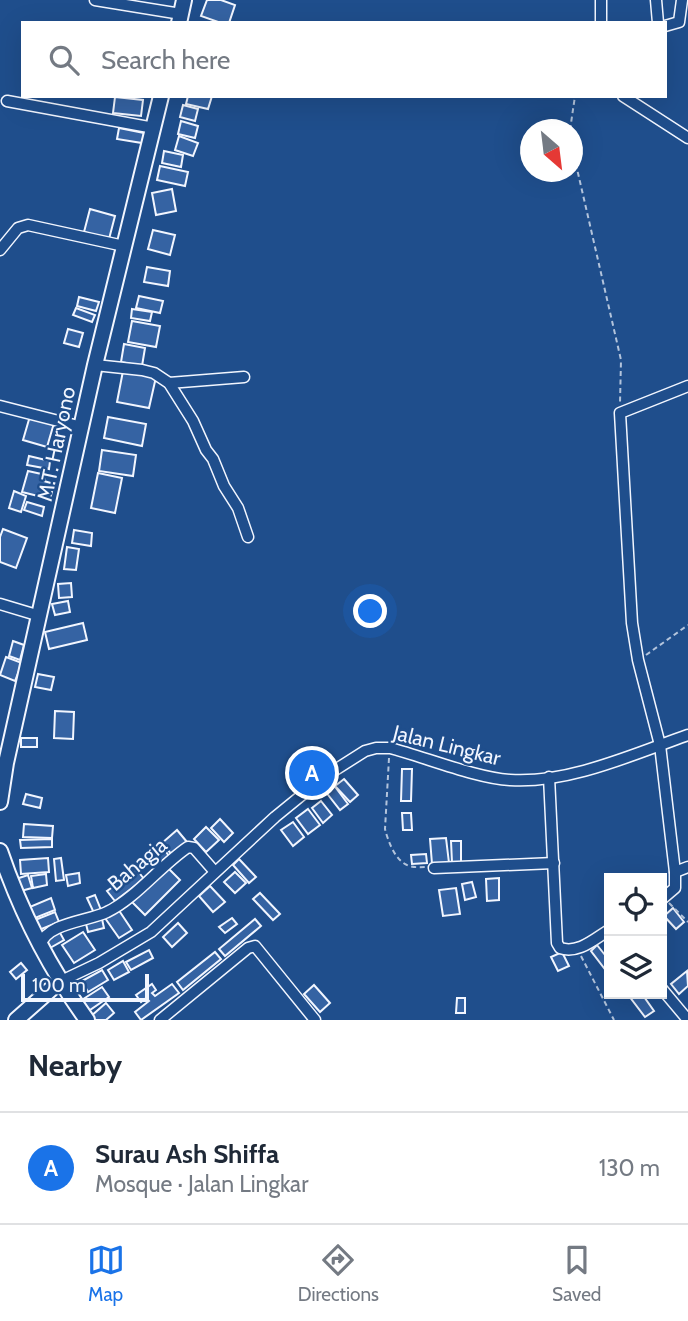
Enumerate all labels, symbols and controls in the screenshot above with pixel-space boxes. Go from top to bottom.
search box [21,21,667,98]
icon: search [45,41,83,79]
text: Search here [101,44,230,76]
north arrow [520,119,583,182]
street label: M.T. Haryono [32,384,80,504]
your location [353,594,387,628]
street label: Jalan Lingkar [390,719,504,771]
pin: A [289,747,335,799]
street label: Bahagia [102,832,172,896]
map controls [604,873,667,999]
button: locate [604,873,667,936]
button: layers [604,936,667,999]
scale bar [21,971,149,1003]
text: 100 m [32,974,86,997]
text: Nearby [28,1047,122,1084]
text: Surau Ash Shiffa [95,1138,279,1170]
text: A [44,1154,58,1182]
text: 130 m [599,1154,660,1182]
text: Mosque · Jalan Lingkar [95,1170,308,1198]
tab: Map [87,1241,125,1306]
tab: Directions [298,1241,379,1306]
tab: Saved [552,1241,601,1306]

